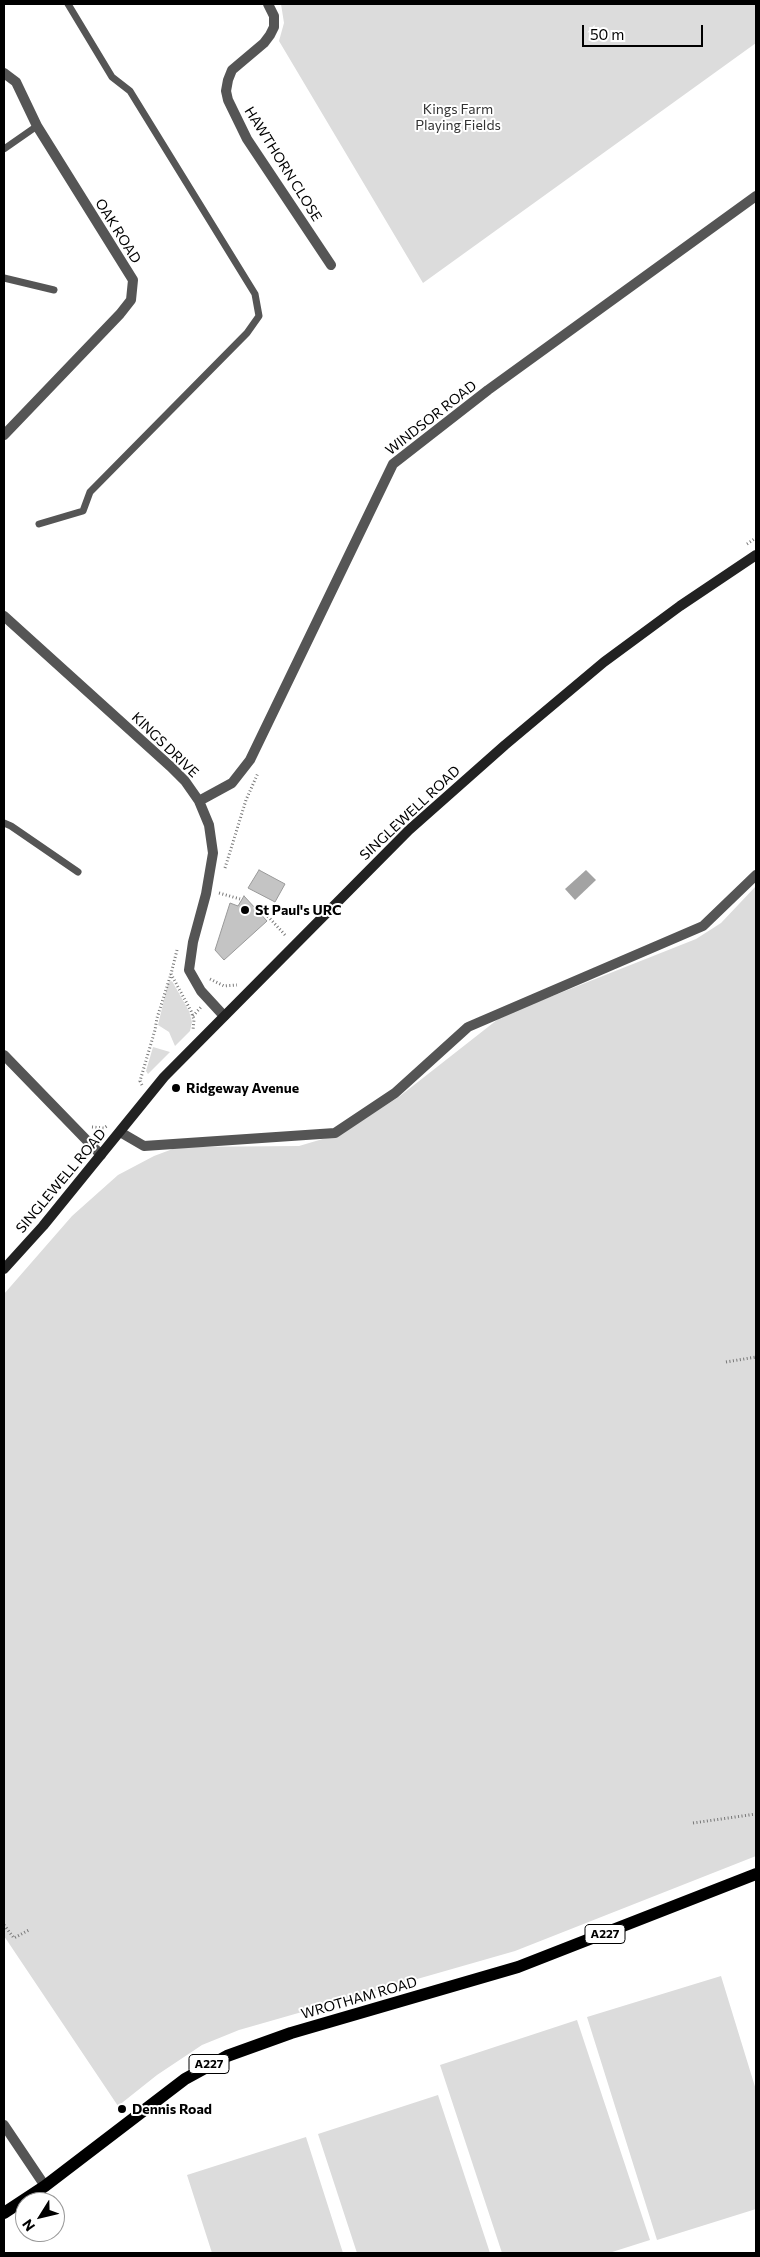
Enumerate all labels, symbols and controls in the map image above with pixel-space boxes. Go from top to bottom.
scale bar [585,15,706,47]
text: 50 m [590,25,624,43]
park label: Kings Farm Playing Fields [415,101,501,134]
street label: HAWTHORN CLOSE [241,103,325,225]
street label: OAK ROAD [92,196,144,266]
street label: WINDSOR ROAD [382,377,480,459]
street label: KINGS DRIVE [128,709,202,781]
street label: SINGLEWELL ROAD [356,762,464,864]
place label: St Paul's URC [255,902,342,918]
marker: St Paul's URC [239,904,251,916]
place label: Ridgeway Avenue [186,1080,299,1096]
marker: Ridgeway Avenue [170,1082,182,1094]
street label: SINGLEWELL ROAD [13,1126,109,1236]
road number: A227 [585,1925,625,1944]
street label: WROTHAM ROAD [299,1973,419,2023]
road number: A227 [189,2054,229,2074]
place label: Dennis Road [132,2101,212,2117]
marker: Dennis Road [116,2103,128,2115]
north arrow [15,2192,65,2242]
text: N [18,2216,38,2235]

